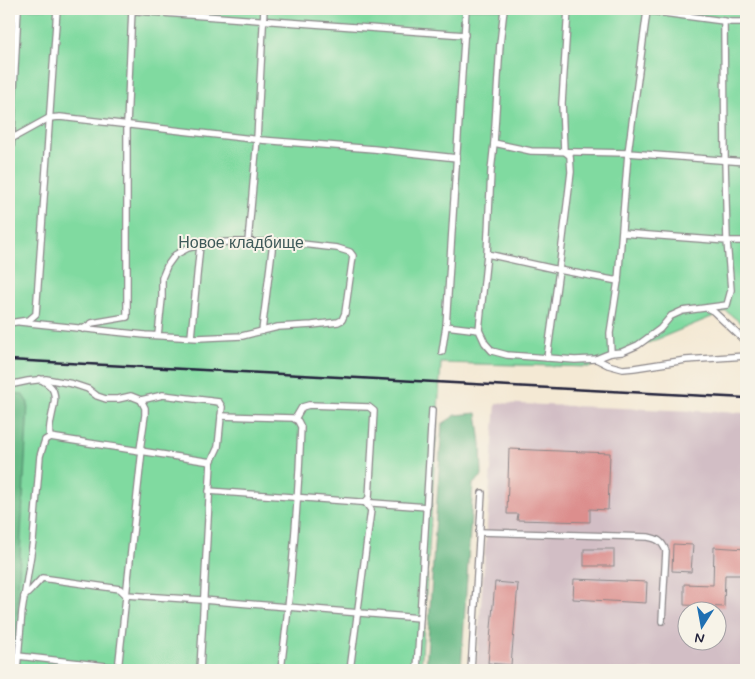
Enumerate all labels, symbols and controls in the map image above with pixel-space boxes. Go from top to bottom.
park label: Новое кладбище [178,233,304,254]
north arrow [678,602,728,652]
text: N [693,628,706,648]

